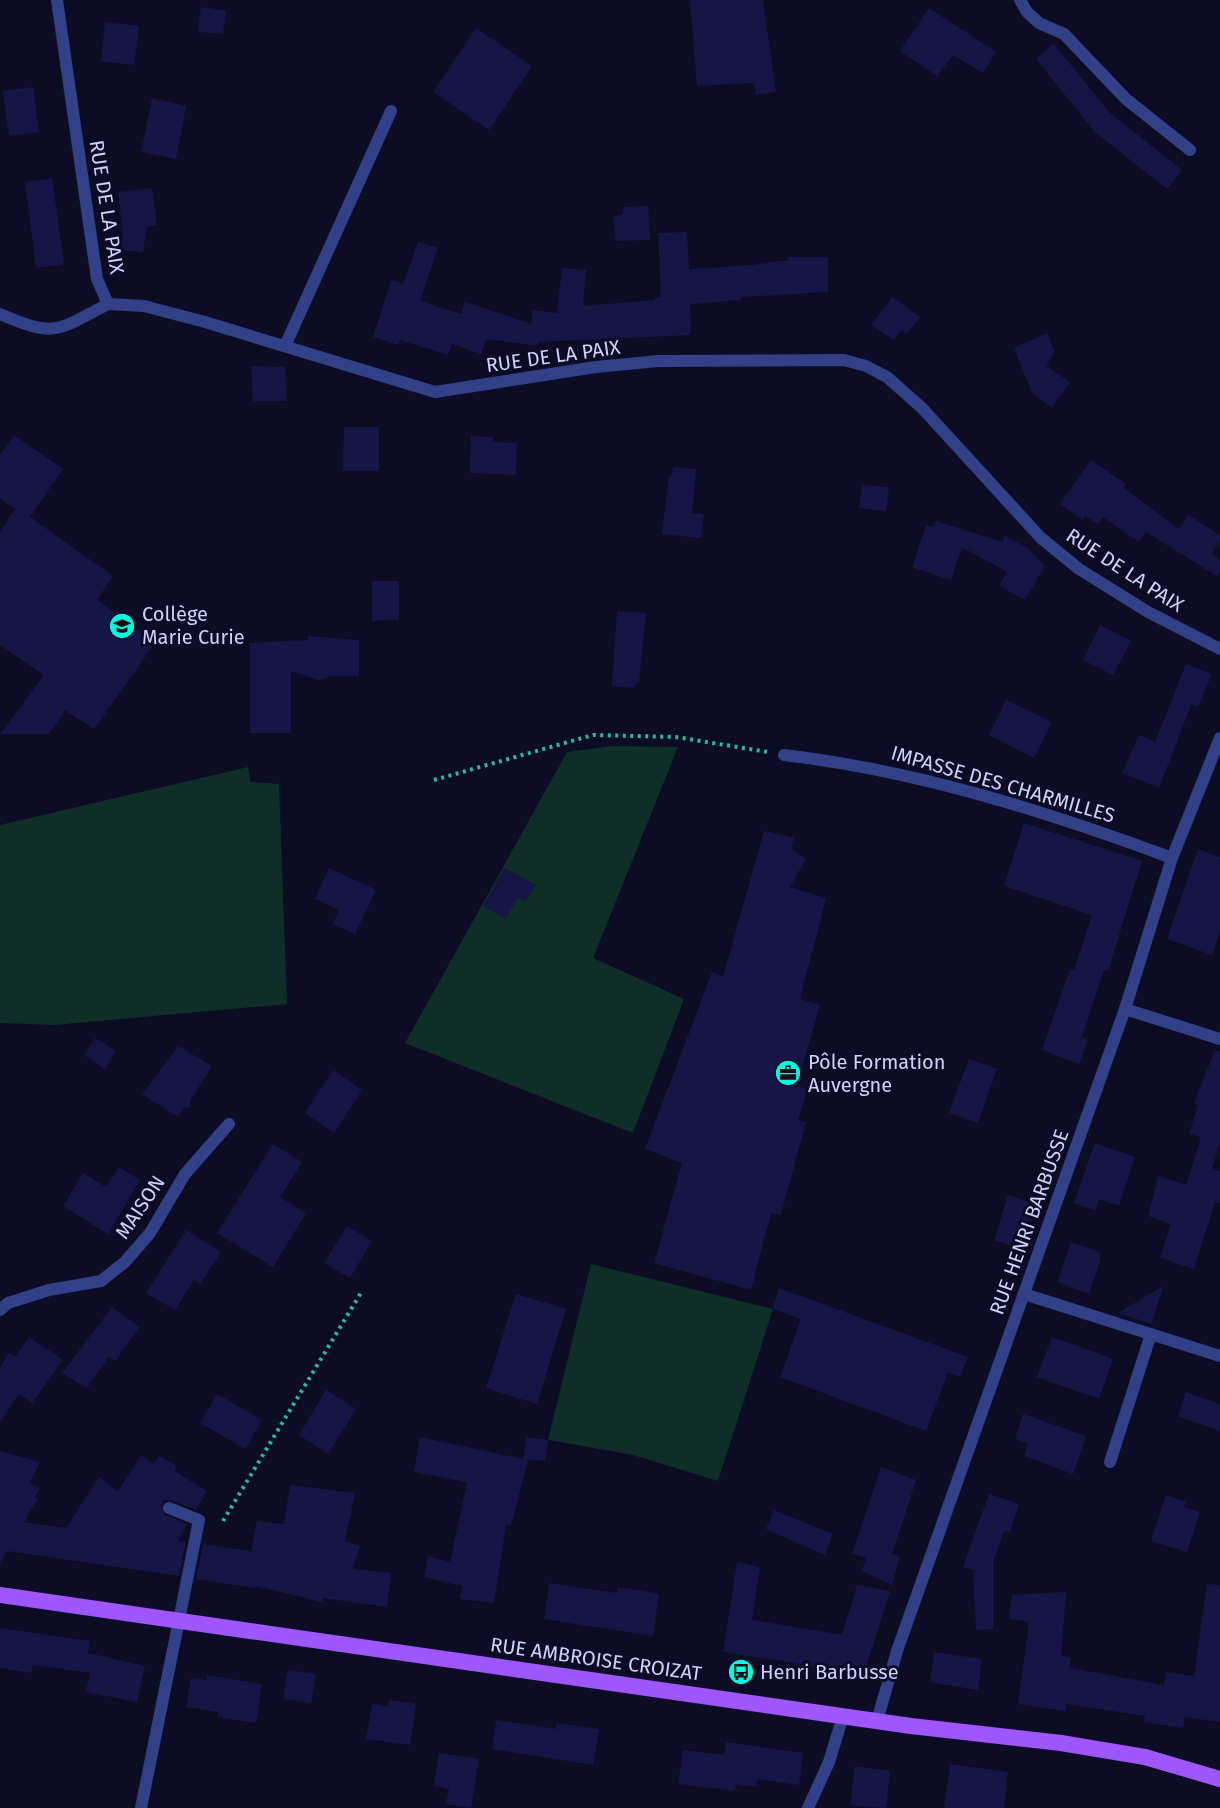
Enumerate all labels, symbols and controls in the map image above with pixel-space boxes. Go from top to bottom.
street label: RUE DE LA PAIX [85,138,129,276]
street label: RUE DE LA PAIX [484,335,622,377]
street label: RUE DE LA PAIX [1062,523,1188,617]
place label: Collège Marie Curie [142,602,245,649]
school or university icon: Collège Marie Curie [107,611,137,641]
street label: IMPASSE DES CHARMILLES [888,741,1118,827]
place label: Pôle Formation Auvergne [808,1050,945,1097]
office icon: Pôle Formation Auvergne [773,1058,803,1088]
street label: RUE HENRI BARBUSSE [984,1126,1074,1318]
street label: MAISON [110,1171,170,1243]
street label: RUE AMBROISE CROIZAT [489,1632,704,1686]
bus stop icon: Henri Barbusse [726,1657,756,1687]
place label: Henri Barbusse [760,1660,899,1684]

